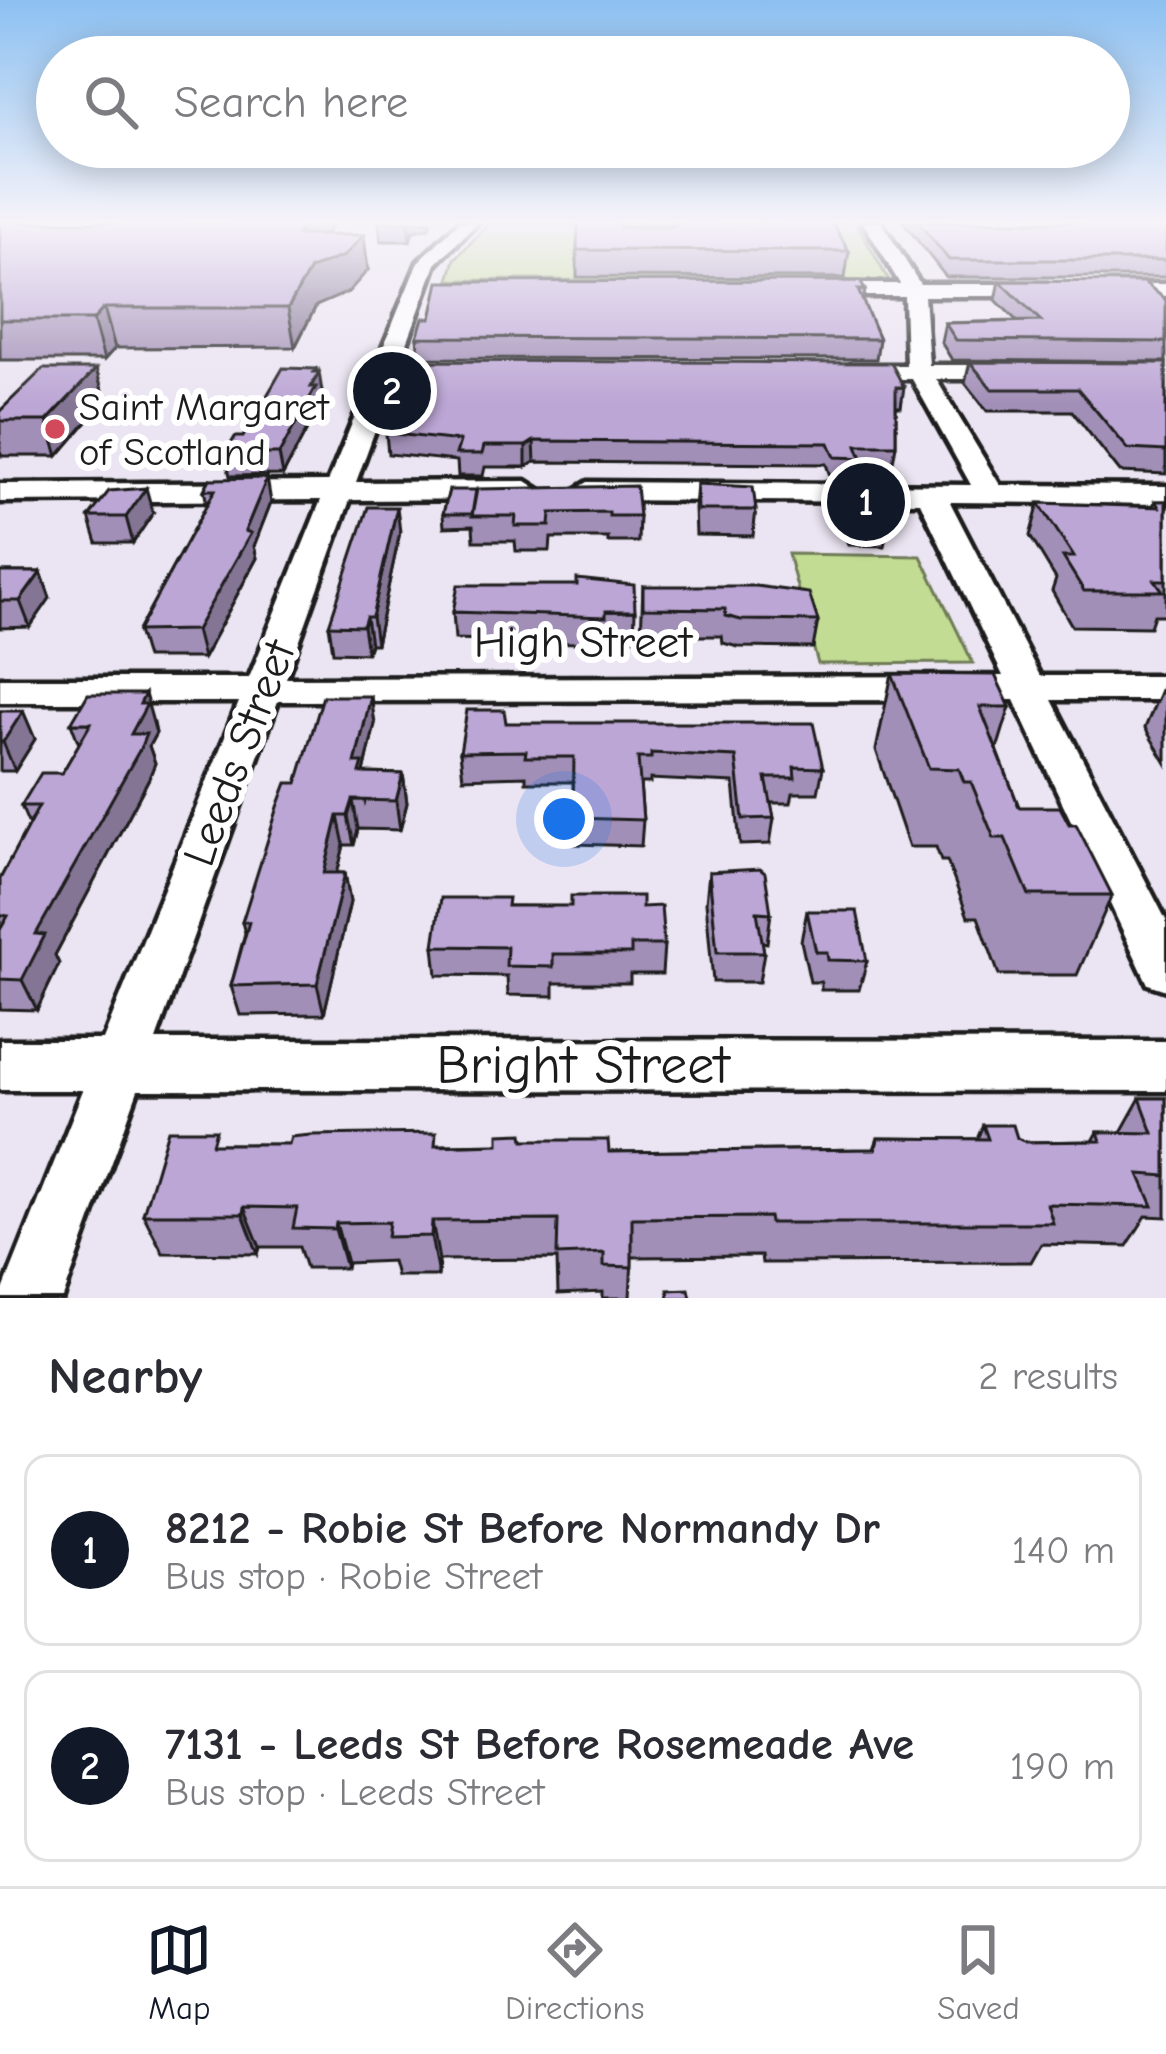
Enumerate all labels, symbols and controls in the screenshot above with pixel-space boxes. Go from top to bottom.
search box [36,36,1130,168]
icon: search [78,69,144,135]
text: Search here [174,76,408,128]
pin: 2 [353,346,431,436]
place label: Saint Margaret of Scotland [79,385,330,475]
marker: Saint Margaret of Scotland [42,416,68,442]
pin: 1 [827,457,905,547]
street label: High Street [474,616,693,668]
street label: Leeds Street [172,632,306,873]
your location [534,789,594,849]
street label: Bright Street [436,1034,731,1097]
text: Nearby [48,1347,202,1406]
text: 2 results [978,1354,1118,1399]
text: 8212 - Robie St Before Normandy Dr [165,1502,880,1554]
text: 1 [82,1528,98,1573]
text: 140 m [1012,1528,1115,1573]
text: Bus stop · Robie Street [165,1554,542,1599]
text: 7131 - Leeds St Before Rosemeade Ave [165,1718,914,1770]
text: 2 [80,1744,100,1789]
text: 190 m [1010,1744,1115,1789]
text: Bus stop · Leeds Street [165,1770,544,1815]
tab: Map [146,1917,212,2027]
tab: Directions [505,1917,645,2027]
tab: Saved [937,1917,1020,2027]

